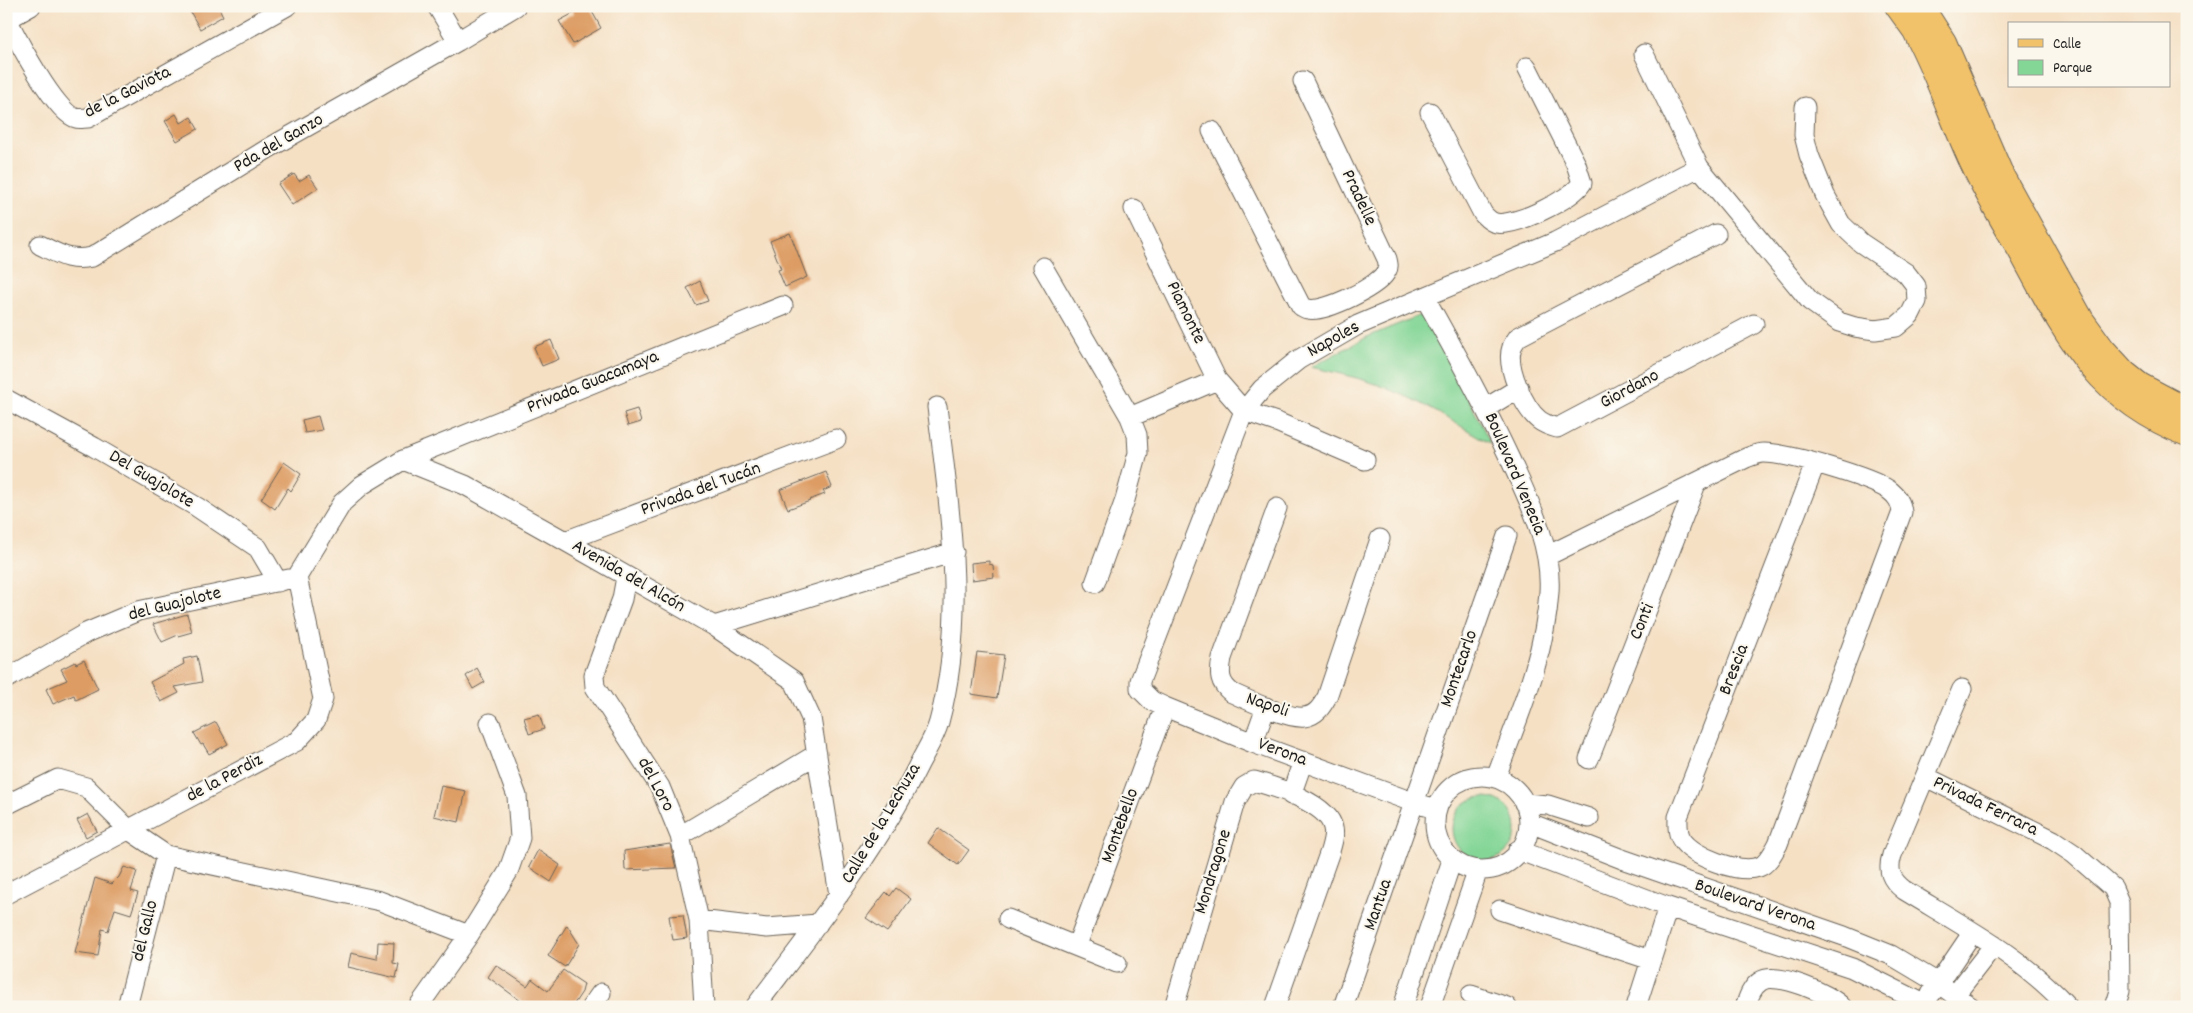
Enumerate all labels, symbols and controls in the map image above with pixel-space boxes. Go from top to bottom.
legend [2008,22,2170,88]
text: Calle [2053,34,2082,56]
text: Parque [2053,58,2093,80]
street label: de la Gaviota [80,59,177,126]
street label: Pda del Ganzo [229,107,329,181]
street label: Pradelle [1333,165,1383,231]
street label: Piamonte [1158,277,1212,349]
street label: Napoles [1303,315,1365,365]
street label: Privada Guacamaya [523,344,664,422]
street label: Giordano [1596,363,1664,417]
street label: Boulevard Venecia [1476,409,1552,540]
street label: Del Guajolote [103,444,199,516]
street label: Privada del Tucán [637,456,765,524]
street label: Avenida del Alcón [566,534,690,620]
street label: del Guajolote [126,580,224,630]
street label: Conti [1624,599,1663,644]
street label: Montecarlo [1434,627,1486,711]
street label: Brescia [1713,640,1757,699]
street label: Napoli [1242,686,1292,726]
street label: Verona [1254,732,1311,775]
street label: de la Perdiz [182,748,268,810]
street label: del Loro [629,753,681,817]
street label: Calle de la Lechuza [835,758,929,889]
street label: Privada Ferrara [1928,770,2043,845]
street label: Montebello [1095,785,1147,867]
street label: Mondragone [1188,826,1240,918]
street label: Boulevard Verona [1691,873,1820,940]
street label: Mantua [1358,875,1401,934]
street label: del Gallo [125,898,167,964]

